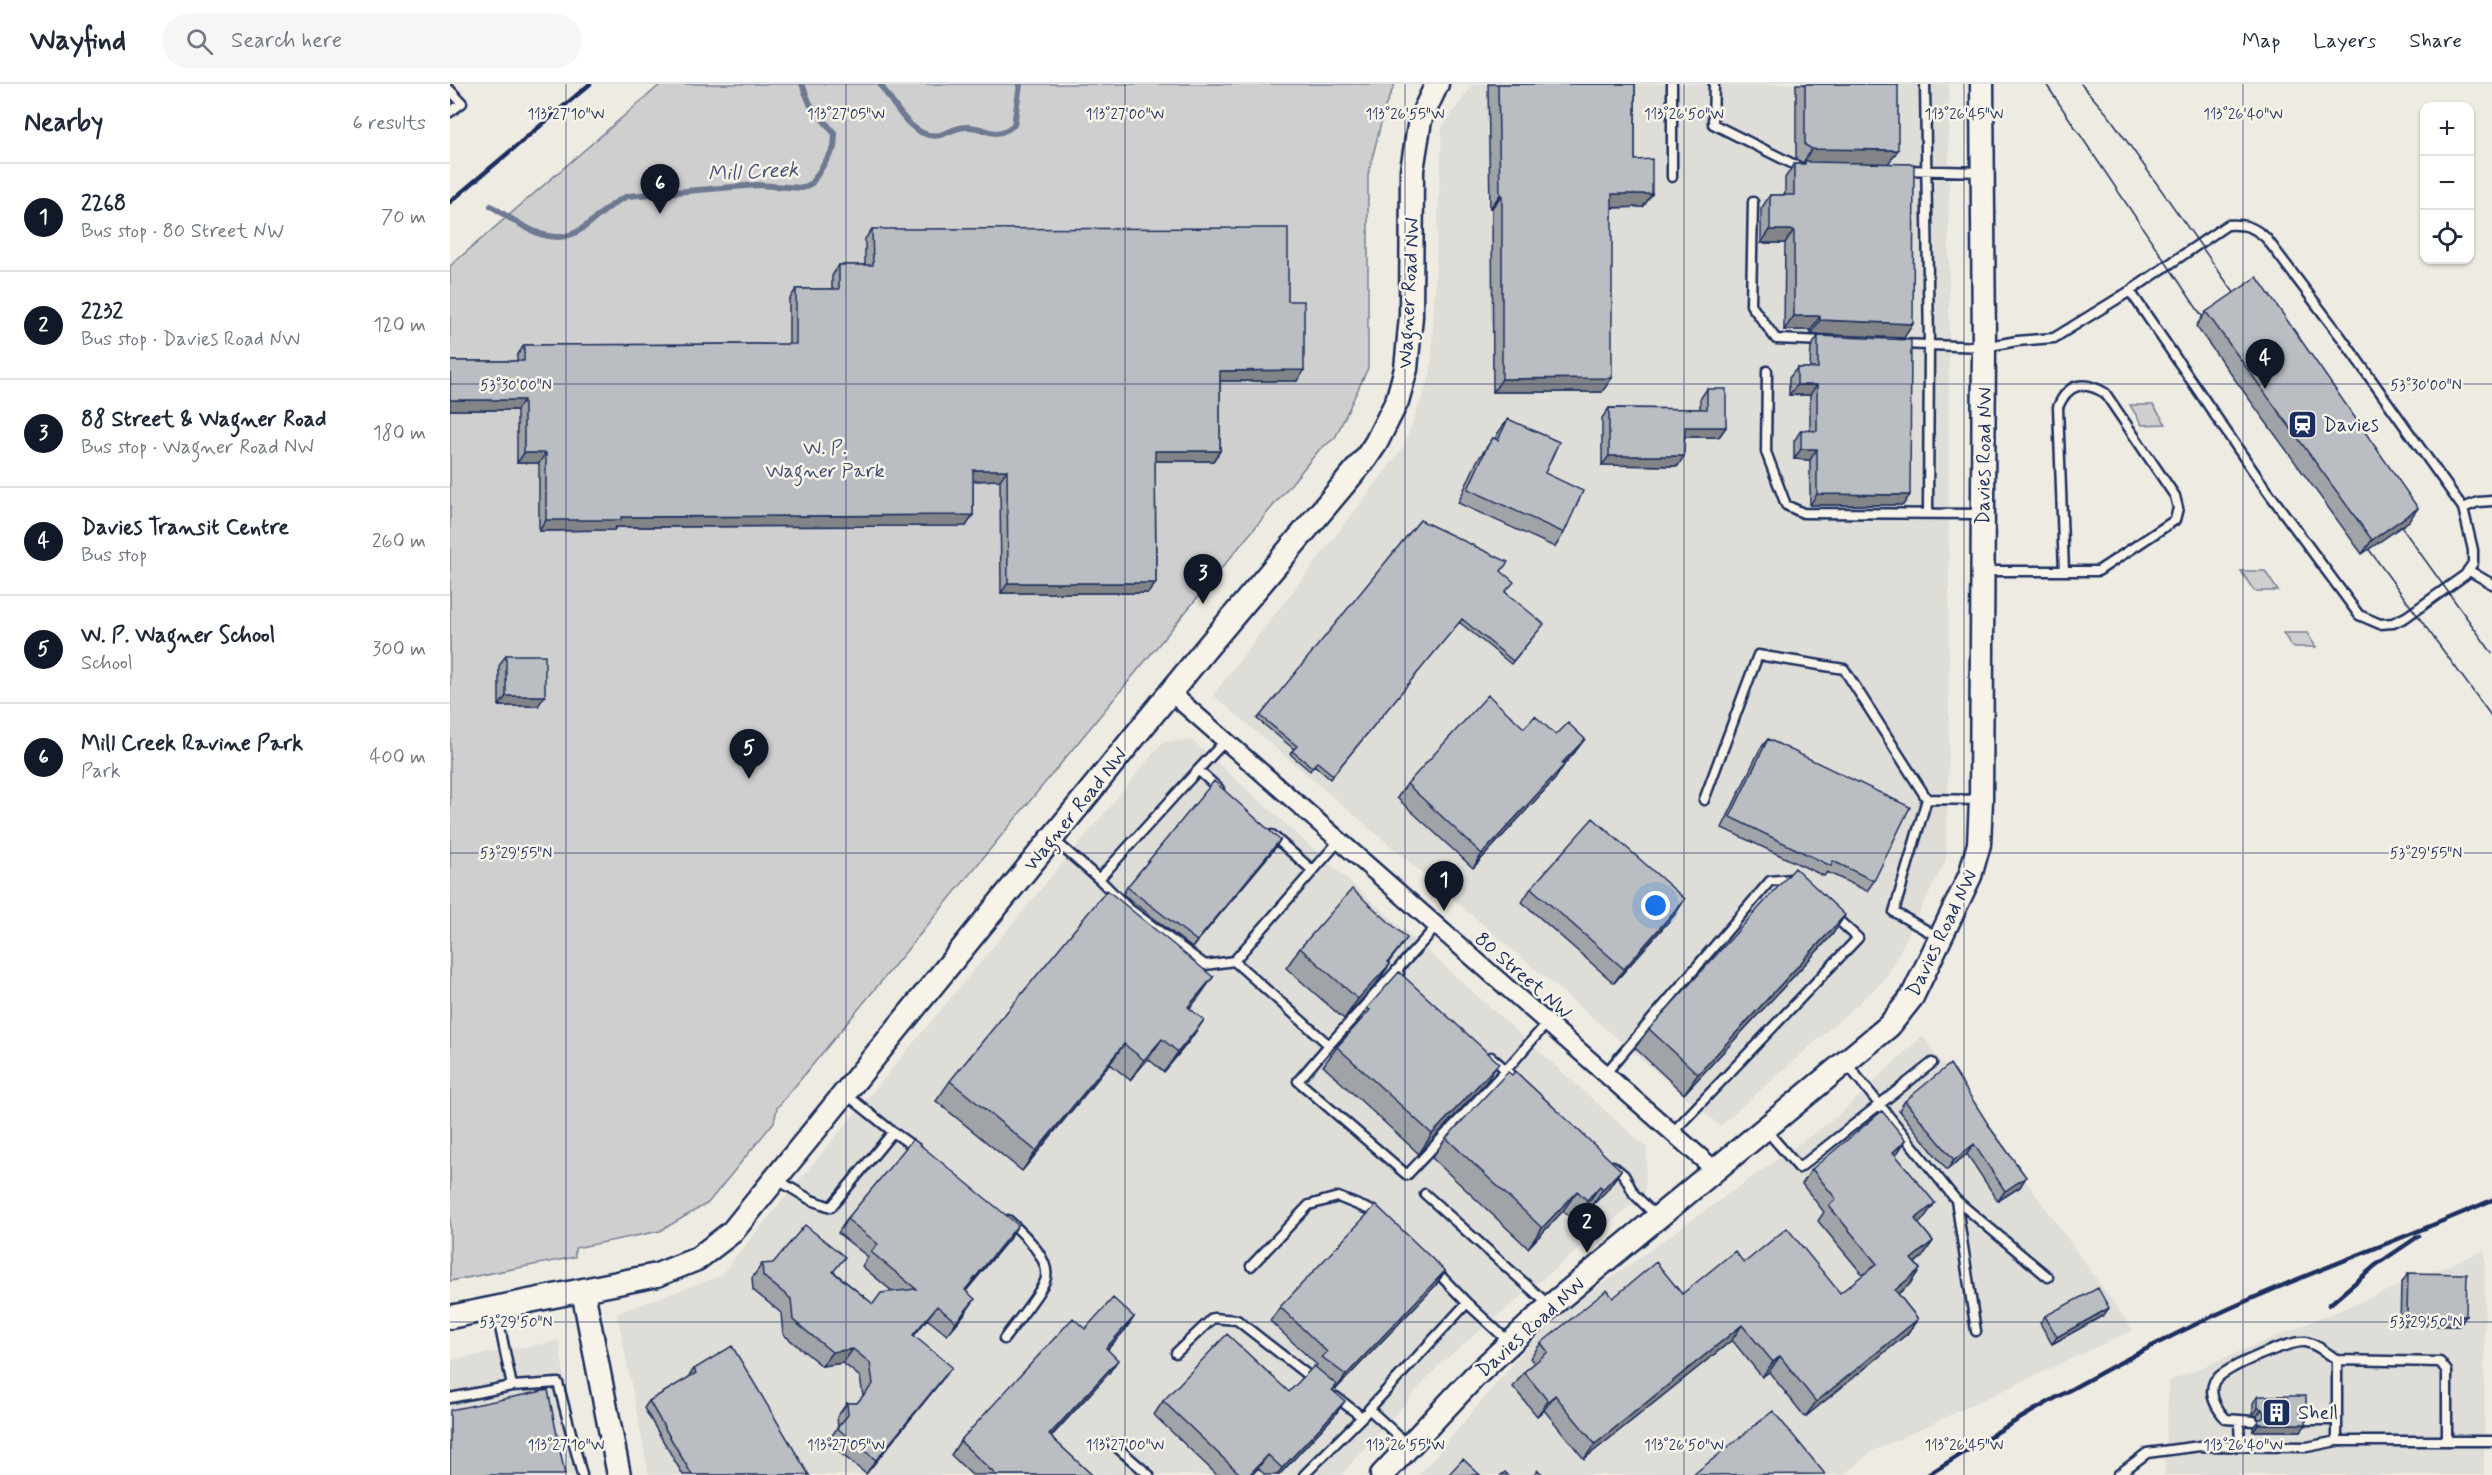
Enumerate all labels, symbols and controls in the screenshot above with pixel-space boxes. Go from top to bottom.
search box [162,14,582,68]
text: Wayfind [30,23,126,60]
icon: search [183,25,216,58]
text: Search here [231,27,342,55]
text: Map [2242,27,2280,55]
text: Layers [2313,27,2376,55]
text: Share [2409,27,2462,55]
map controls [2420,102,2474,264]
button: + [2420,102,2474,156]
text: 113°27'10"W [528,105,604,125]
text: 113°27'05"W [807,105,885,125]
text: 113°27'00"W [1086,105,1164,125]
text: 113°26'55"W [1365,105,1445,125]
text: 113°26'50"W [1644,105,1724,125]
text: 113°26'45"W [1925,105,2003,125]
text: 113°26'40"W [2203,105,2283,125]
text: Nearby [24,106,103,140]
text: 6 results [353,110,426,137]
water label: Mill Creek [707,156,799,188]
button: − [2420,156,2474,210]
pin: 6 [640,164,680,214]
text: 2268 [81,190,126,218]
text: 1 [39,204,48,231]
text: 70 m [381,204,426,231]
button: locate [2420,210,2474,264]
street label: Wagner Road NW [1392,216,1429,369]
text: Bus stop · 80 Street NW [81,218,284,245]
text: 2232 [81,298,123,326]
text: 2 [39,312,48,339]
text: 120 m [373,312,426,339]
text: Bus stop · Davies Road NW [81,326,300,353]
pin: 4 [2246,340,2284,389]
text: 53°30'00"N [480,376,552,396]
text: 53°30'00"N [2390,376,2462,396]
street label: Davies Road NW [1970,387,1999,525]
text: 88 Street & Wagner Road [81,406,326,434]
station icon: Davies [2286,408,2318,440]
place label: Davies [2323,412,2379,439]
text: 3 [39,420,48,447]
text: 180 m [373,420,426,447]
text: Bus stop · Wagner Road NW [81,434,314,461]
park label: W. P. Wagner Park [765,435,885,487]
text: Davies Transit Centre [81,514,289,542]
text: 4 [38,528,49,555]
text: 260 m [372,528,426,555]
text: Bus stop [81,542,147,569]
pin: 3 [1184,554,1222,604]
text: W. P. Wagner School [81,622,275,650]
text: 5 [38,636,50,663]
text: 300 m [372,636,426,663]
text: School [81,650,133,677]
text: Mill Creek Ravine Park [81,730,303,758]
pin: 5 [730,730,768,779]
street label: Wagner Road NW [1018,742,1136,878]
text: 6 [38,744,49,771]
text: 400 m [370,744,426,771]
text: Park [81,758,121,785]
text: 53°29'55"N [480,844,552,864]
text: 53°29'55"N [2390,844,2462,864]
pin: 1 [1424,862,1464,911]
street label: Davies Road NW [1900,866,1985,1001]
your location [1641,891,1670,920]
street label: 80 Street NW [1468,926,1578,1026]
pin: 2 [1568,1204,1606,1253]
street label: Davies Road NW [1471,1272,1591,1384]
text: 53°29'50"N [480,1313,552,1333]
text: 53°29'50"N [2390,1313,2462,1333]
building icon: Shell [2261,1396,2293,1428]
place label: Shell [2298,1400,2338,1427]
text: 113°27'10"W [528,1436,604,1456]
text: 113°27'05"W [807,1436,885,1456]
text: 113°27'00"W [1086,1436,1164,1456]
text: 113°26'55"W [1365,1436,1445,1456]
text: 113°26'50"W [1644,1436,1724,1456]
text: 113°26'45"W [1925,1436,2003,1456]
text: 113°26'40"W [2203,1436,2283,1456]

